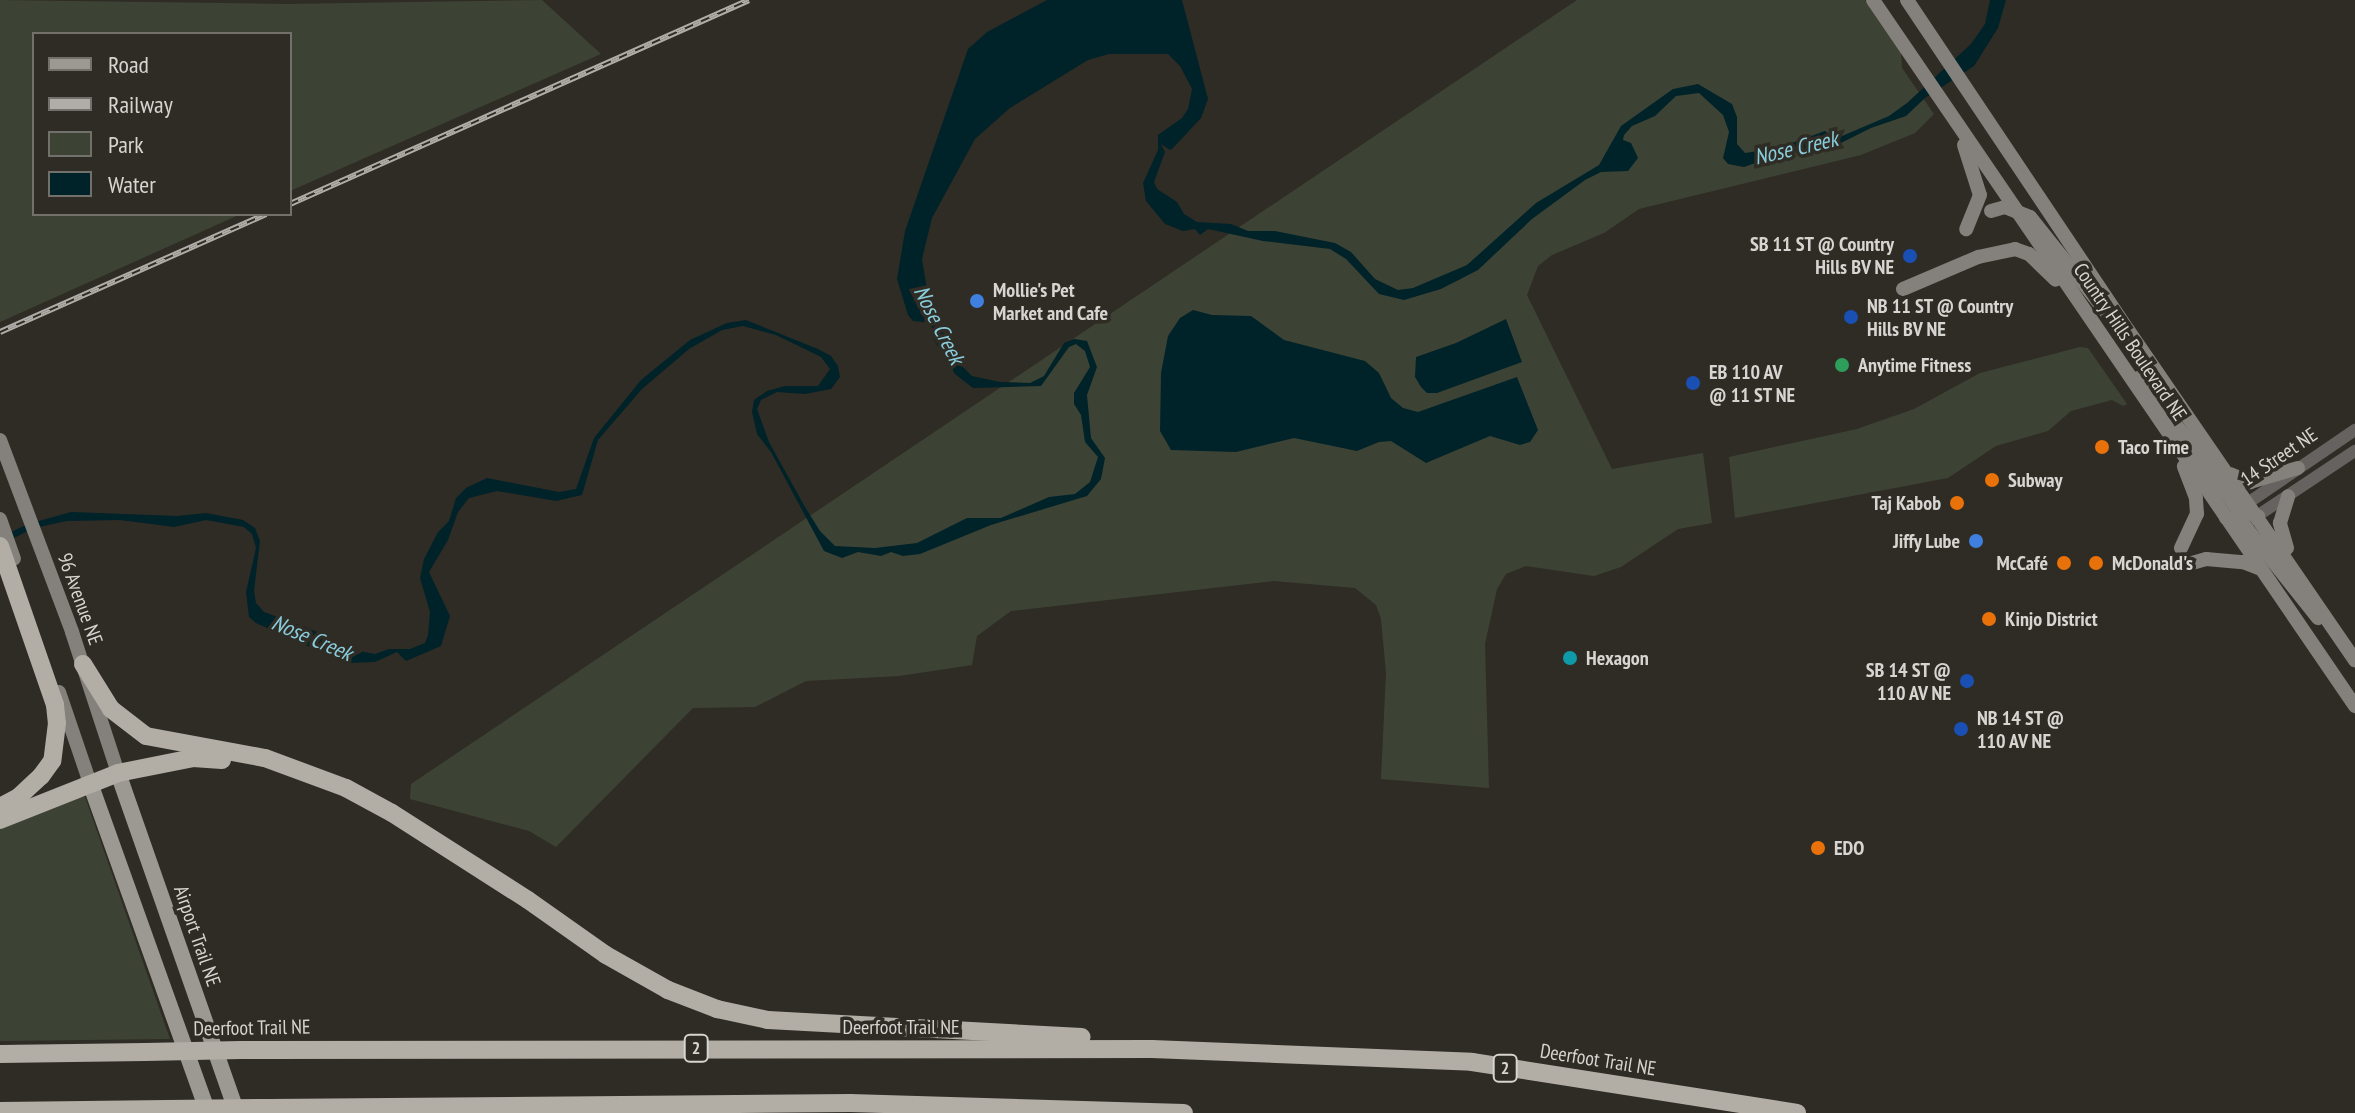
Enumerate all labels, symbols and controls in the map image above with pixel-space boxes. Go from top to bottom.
legend [32,32,292,216]
text: Road [108,49,149,80]
text: Railway [108,89,173,120]
water label: Nose Creek [1752,126,1840,170]
text: Park [108,129,144,160]
text: Water [108,169,156,200]
place label: SB 11 ST @ Country Hills BV NE [1749,232,1894,279]
marker: SB 11 ST @ Country Hills BV NE [1901,247,1919,265]
street label: Country Hills Boulevard NE [2068,258,2192,426]
place label: Mollie's Pet Market and Cafe [993,278,1108,325]
water label: Nose Creek [908,281,970,369]
marker: Mollie's Pet Market and Cafe [968,292,986,310]
place label: NB 11 ST @ Country Hills BV NE [1867,294,2014,341]
marker: NB 11 ST @ Country Hills BV NE [1842,308,1860,326]
place label: Anytime Fitness [1858,353,1971,377]
marker: Anytime Fitness [1833,356,1851,374]
place label: EB 110 AV @ 11 ST NE [1709,360,1796,407]
marker: EB 110 AV @ 11 ST NE [1684,374,1702,392]
street label: 14 Street NE [2236,423,2322,491]
place label: Taco Time [2118,435,2190,459]
marker: Taco Time [2093,438,2111,456]
place label: Subway [2008,468,2063,492]
marker: Subway [1983,471,2001,489]
place label: Taj Kabob [1871,491,1941,515]
marker: Taj Kabob [1948,494,1966,512]
place label: Jiffy Lube [1892,529,1960,553]
marker: Jiffy Lube [1967,532,1985,550]
street label: 96 Avenue NE [52,550,108,648]
place label: McCafé [1997,551,2048,575]
place label: McDonald's [2112,551,2193,575]
marker: McCafé [2055,554,2073,572]
marker: McDonald's [2087,554,2105,572]
place label: Kinjo District [2005,607,2098,631]
water label: Nose Creek [268,609,356,667]
marker: Kinjo District [1980,610,1998,628]
place label: Hexagon [1586,646,1649,670]
marker: Hexagon [1561,649,1579,667]
place label: SB 14 ST @ 110 AV NE [1865,658,1951,705]
marker: SB 14 ST @ 110 AV NE [1958,672,1976,690]
place label: NB 14 ST @ 110 AV NE [1977,706,2065,753]
marker: NB 14 ST @ 110 AV NE [1952,720,1970,738]
place label: EDO [1834,836,1864,860]
marker: EDO [1809,839,1827,857]
street label: Airport Trail NE [168,882,226,990]
street label: Deerfoot Trail NE [193,1015,311,1041]
street label: Deerfoot Trail NE [842,1015,960,1039]
road number: 2 [682,1034,710,1062]
street label: Deerfoot Trail NE [1538,1039,1658,1081]
road number: 2 [1491,1054,1519,1082]

